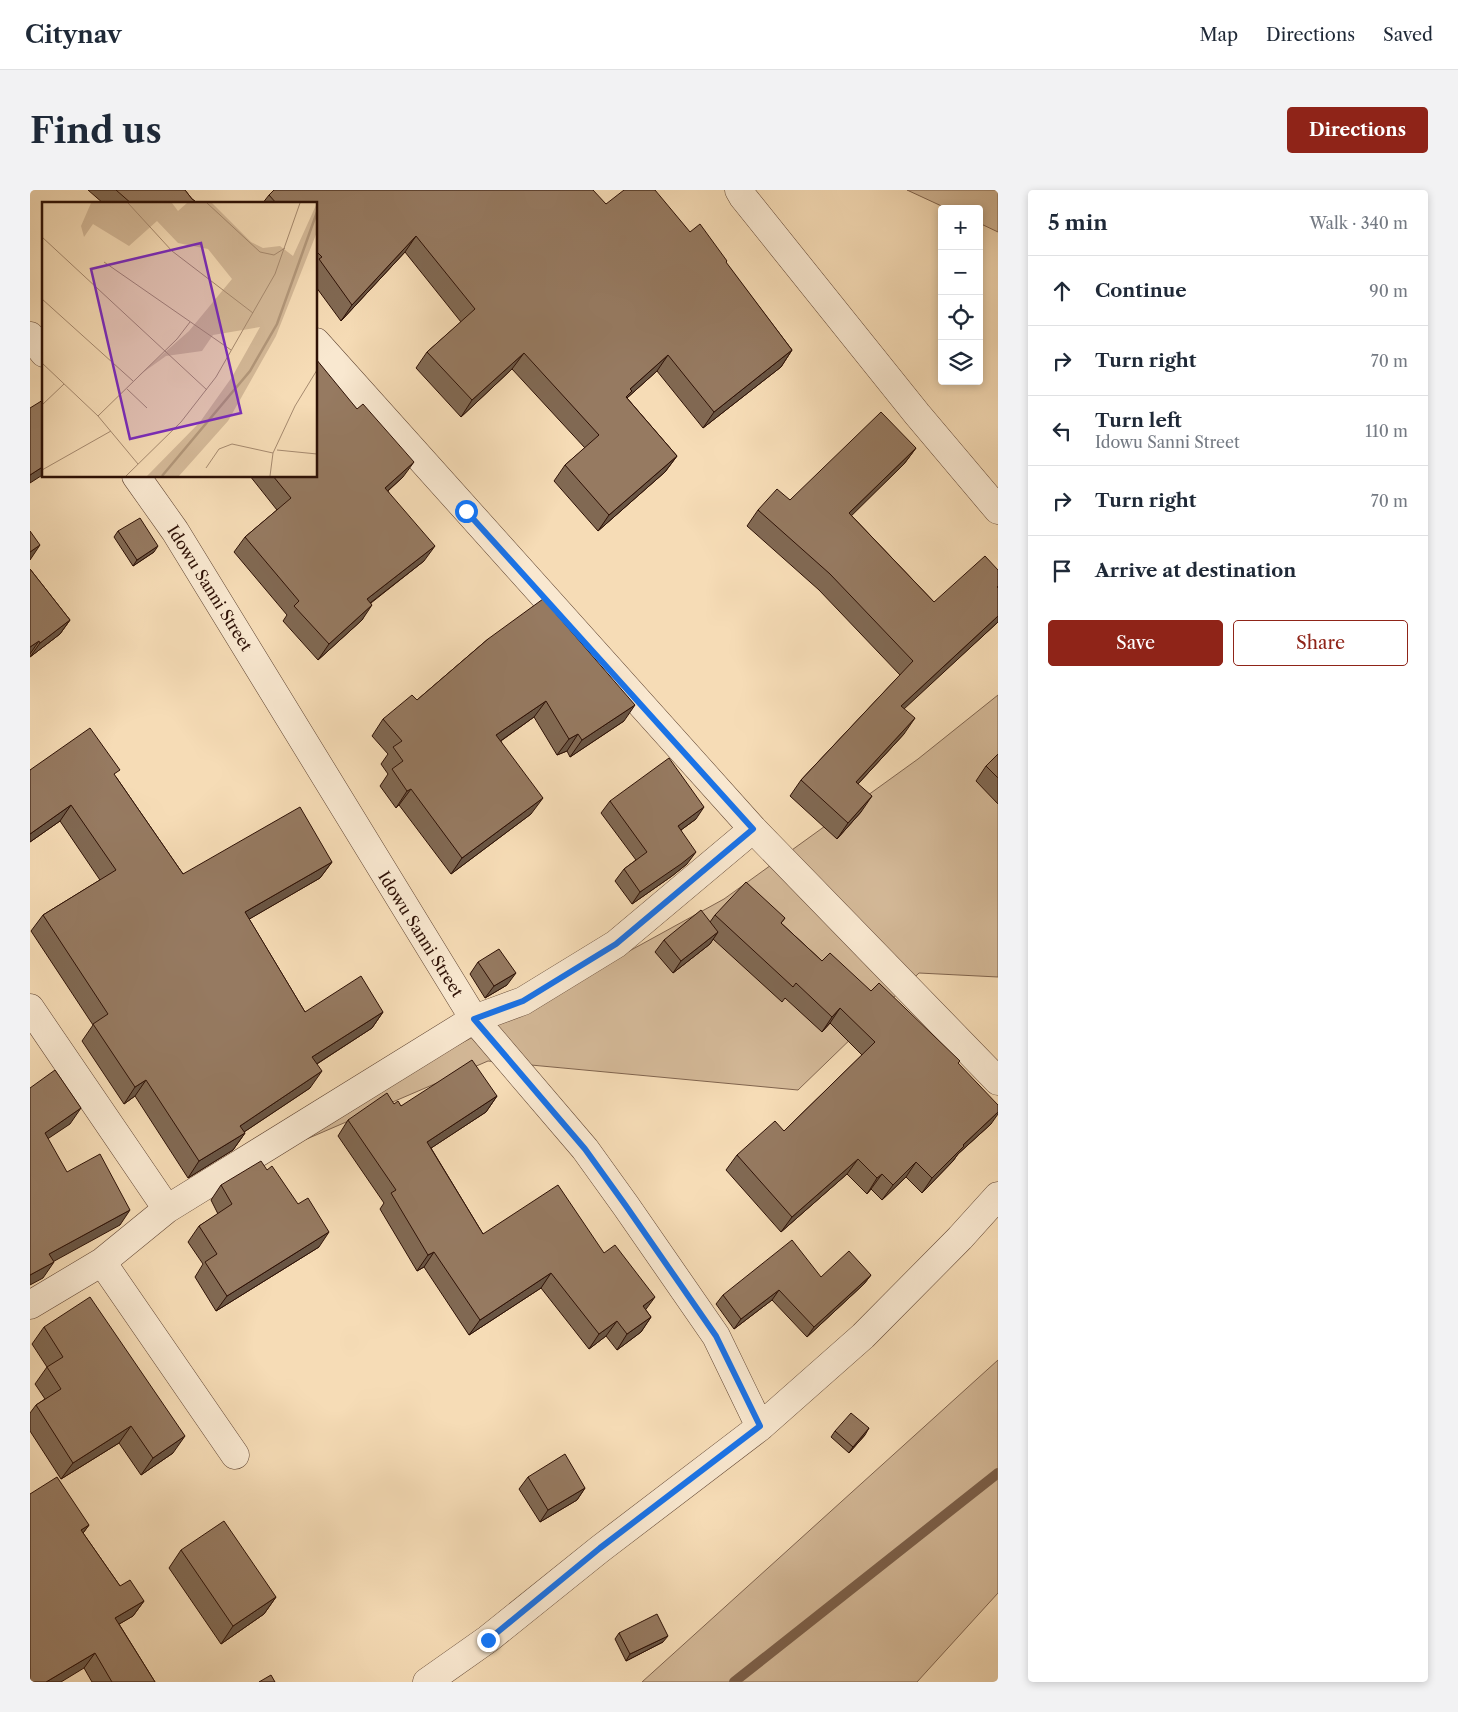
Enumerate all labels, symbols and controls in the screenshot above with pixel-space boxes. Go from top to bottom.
text: Citynav [25,20,122,49]
text: Map [1199,24,1238,46]
text: Directions [1266,24,1355,46]
text: Saved [1383,24,1433,46]
button: Directions [1287,107,1428,153]
text: Find us [30,109,162,152]
inset map [42,202,318,478]
map controls [938,205,983,385]
button: + [938,205,983,250]
text: 5 min [1048,210,1108,235]
text: Walk · 340 m [1309,213,1408,233]
button: − [938,250,983,295]
icon: ahead [1048,277,1076,305]
text: Continue [1095,279,1187,302]
text: 90 m [1369,281,1408,301]
button: locate [938,295,983,340]
button: layers [938,340,983,385]
icon: right [1048,347,1076,375]
text: Turn right [1095,349,1196,372]
text: 70 m [1371,351,1408,371]
text: Turn left [1095,409,1182,432]
icon: left [1048,417,1076,445]
text: 110 m [1365,421,1408,441]
text: Idowu Sanni Street [1095,432,1240,452]
icon: right [1048,487,1076,515]
text: Turn right [1095,489,1196,512]
text: 70 m [1371,491,1408,511]
route start [455,500,478,523]
street label: Idowu Sanni Street [163,521,257,655]
icon: arrive [1048,557,1076,585]
text: Arrive at destination [1095,559,1296,582]
button: Save [1048,620,1223,666]
button: Share [1233,620,1408,666]
street label: Idowu Sanni Street [374,867,468,1001]
route end [477,1629,500,1652]

